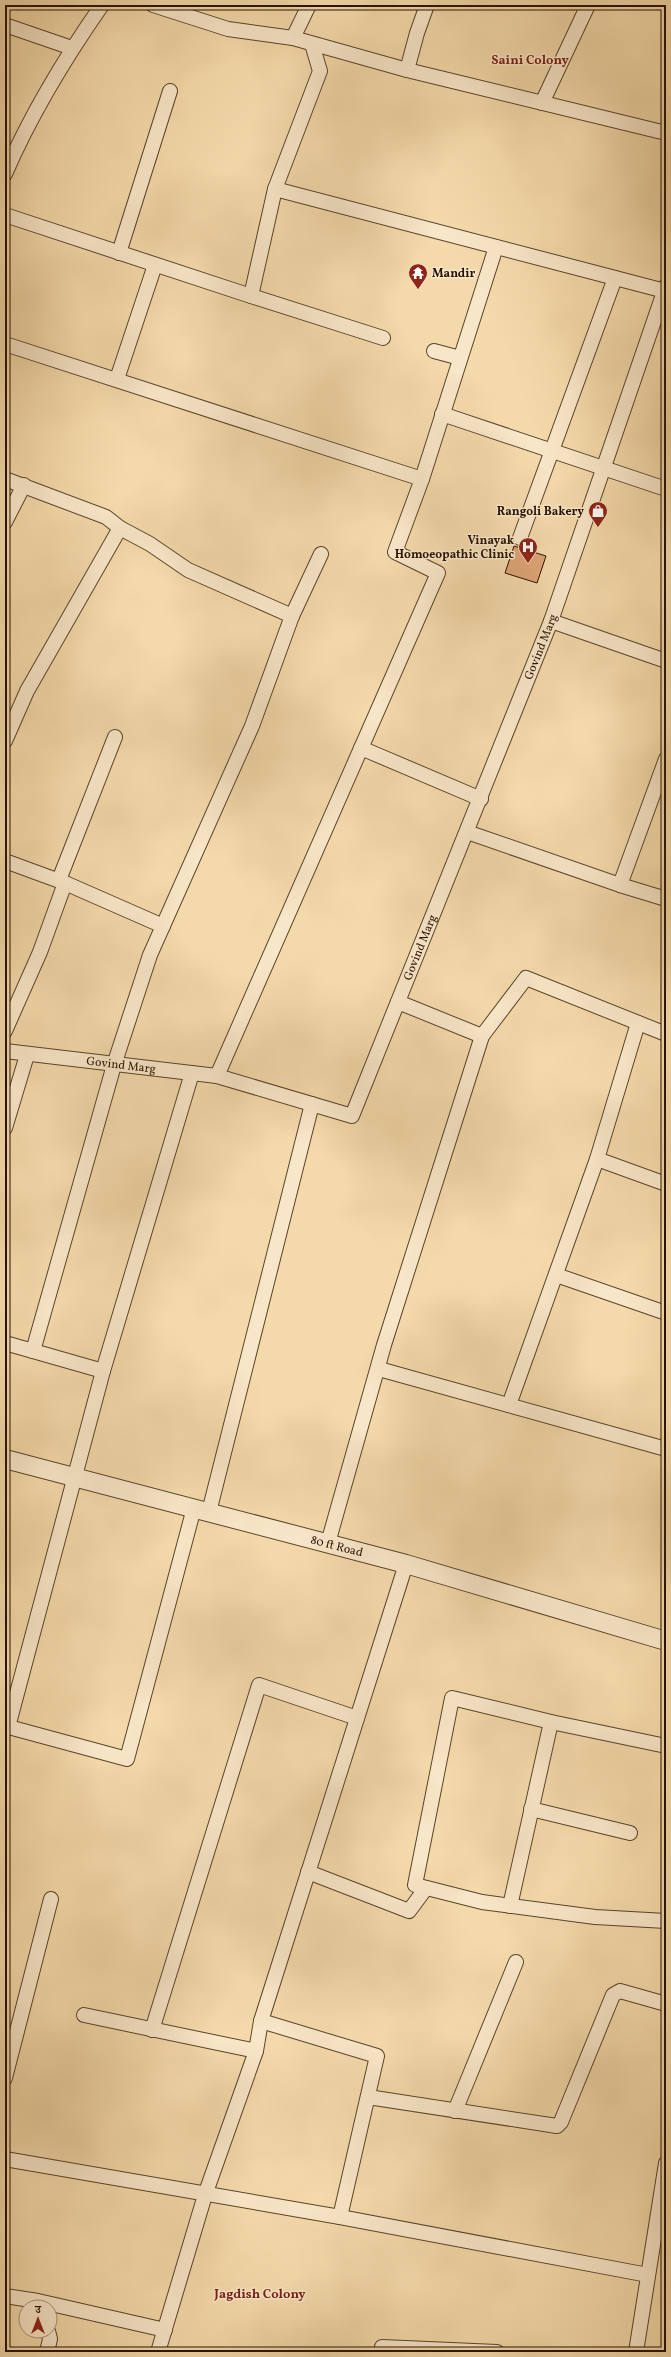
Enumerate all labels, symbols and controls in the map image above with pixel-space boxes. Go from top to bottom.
district label: Saini Colony [491,52,569,70]
temple icon: Mandir [407,262,429,290]
place label: Mandir [432,266,475,282]
shop icon: Rangoli Bakery [587,500,609,528]
place label: Rangoli Bakery [497,504,584,520]
place label: Vinayak Homoeopathic Clinic [395,533,515,563]
hospital icon: Vinayak Homoeopathic Clinic [517,536,539,564]
street label: Govind Marg [521,612,562,682]
street label: Govind Marg [400,912,441,983]
street label: Govind Marg [86,1054,157,1078]
street label: 80 ft Road [309,1532,365,1561]
district label: Jagdish Colony [213,2286,306,2304]
north arrow [18,2299,58,2339]
text: उ [34,2303,42,2318]

